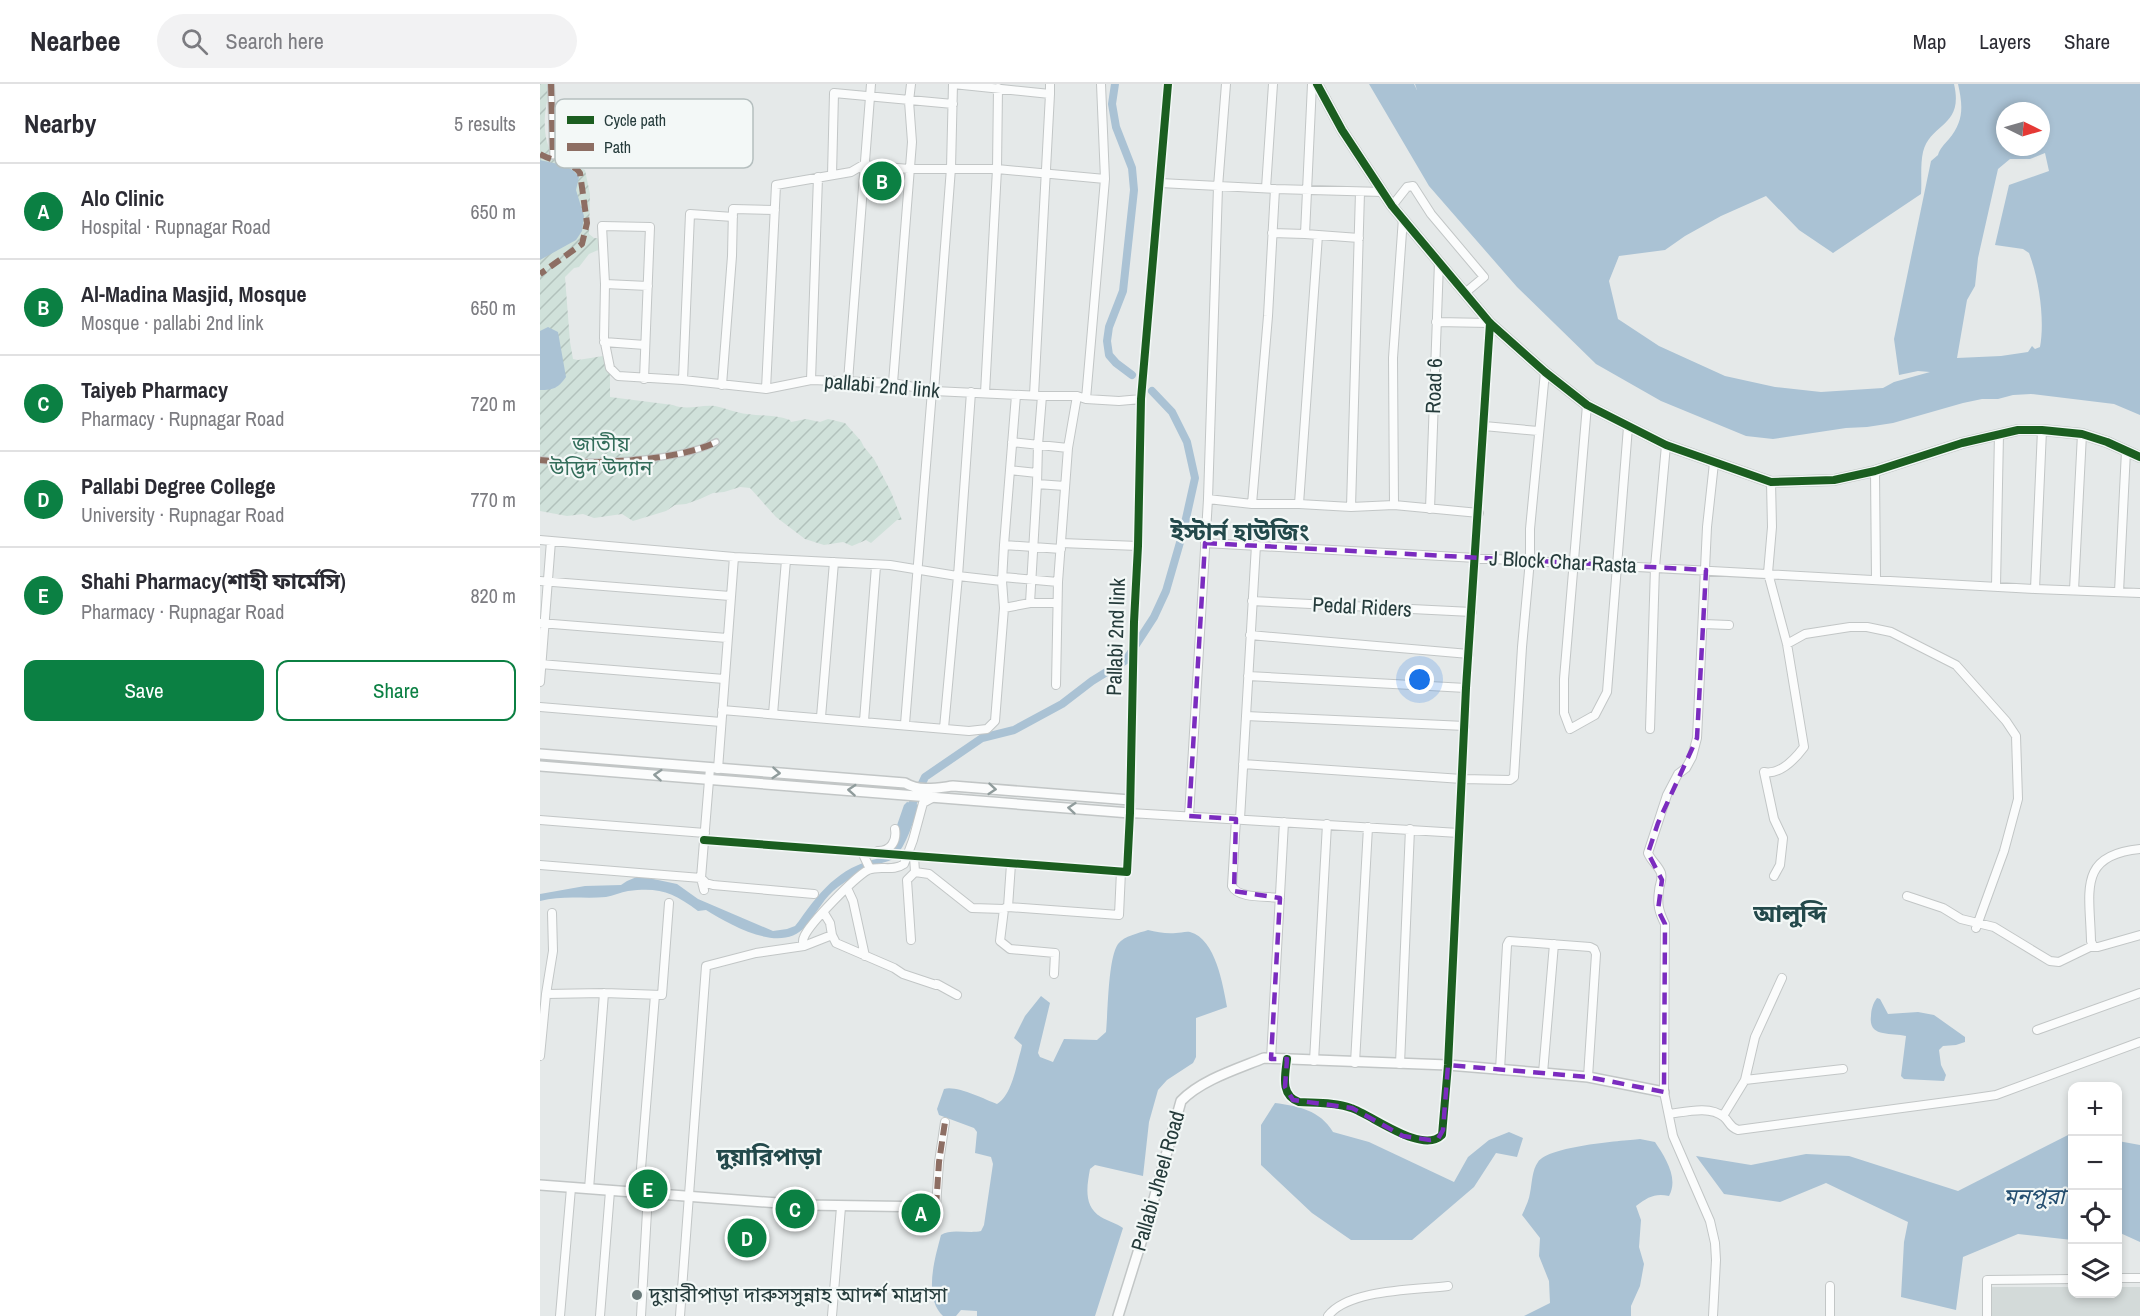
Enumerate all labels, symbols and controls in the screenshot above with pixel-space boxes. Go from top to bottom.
search box [157,14,577,68]
text: Nearbee [30,22,121,60]
icon: search [178,25,211,58]
text: Search here [226,26,324,56]
text: Map [1913,27,1946,56]
text: Layers [1979,27,2031,56]
text: Share [2064,27,2110,56]
legend [555,99,753,168]
north arrow [1996,102,2050,156]
text: Nearby [24,106,96,141]
text: Cycle path [604,109,666,131]
text: 5 results [454,110,516,137]
text: Path [604,136,631,158]
pin: B [862,158,902,204]
text: Alo Clinic [81,183,164,213]
text: A [38,198,49,225]
text: 650 m [470,198,516,225]
text: Hospital · Rupnagar Road [81,213,271,240]
text: Al-Madina Masjid, Mosque [81,279,307,309]
text: B [38,294,49,321]
text: 650 m [470,294,516,321]
text: Mosque · pallabi 2nd link [81,309,263,336]
street label: Road 6 [1418,358,1449,414]
street label: pallabi 2nd link [823,366,941,405]
text: Taiyeb Pharmacy [81,375,228,405]
text: C [38,390,49,417]
text: 720 m [470,390,516,417]
text: Pharmacy · Rupnagar Road [81,405,284,432]
park label: জাতীয় উদ্ভিদ উদ্যান [549,429,653,482]
text: Pallabi Degree College [81,471,276,501]
text: D [38,486,49,513]
text: 770 m [470,486,516,513]
text: University · Rupnagar Road [81,501,284,528]
district label: ইস্টার্ন হাউজিং [1169,515,1310,547]
street label: J Block Char Rasta [1489,543,1638,580]
text: Shahi Pharmacy(শাহী ফার্মেসি) [81,566,346,596]
street label: Pallabi 2nd link [1099,577,1132,696]
text: E [38,582,49,609]
text: 820 m [470,582,516,609]
street label: Pedal Riders [1312,589,1412,624]
text: Pharmacy · Rupnagar Road [81,598,284,625]
button: Save [24,660,264,721]
button: Share [276,660,516,721]
your location [1405,665,1434,694]
one-way arrow [772,766,781,779]
one-way arrow [653,769,662,782]
one-way arrow [987,782,996,795]
one-way arrow [848,784,857,797]
one-way arrow [1067,802,1076,815]
district label: আলুব্দি [1752,897,1828,929]
map controls [2068,1082,2122,1298]
button: + [2068,1082,2122,1136]
street label: Pallabi Jheel Road [1124,1107,1191,1254]
button: − [2068,1136,2122,1190]
district label: দুয়ারিপাড়া [715,1140,823,1172]
pin: E [628,1166,668,1212]
water label: মনপুরা [2003,1181,2069,1211]
pin: C [776,1186,814,1232]
pin: A [902,1190,940,1236]
button: locate [2068,1190,2122,1244]
pin: D [728,1216,766,1260]
button: layers [2068,1244,2122,1298]
place label: দুয়ারীপাড়া দারুসসুন্নাহ আদর্শ মাদ্রাসা [648,1280,948,1309]
marker: দুয়ারীপাড়া দারুসসুন্নাহ আদর্শ মাদ্রাসা [630,1288,644,1302]

